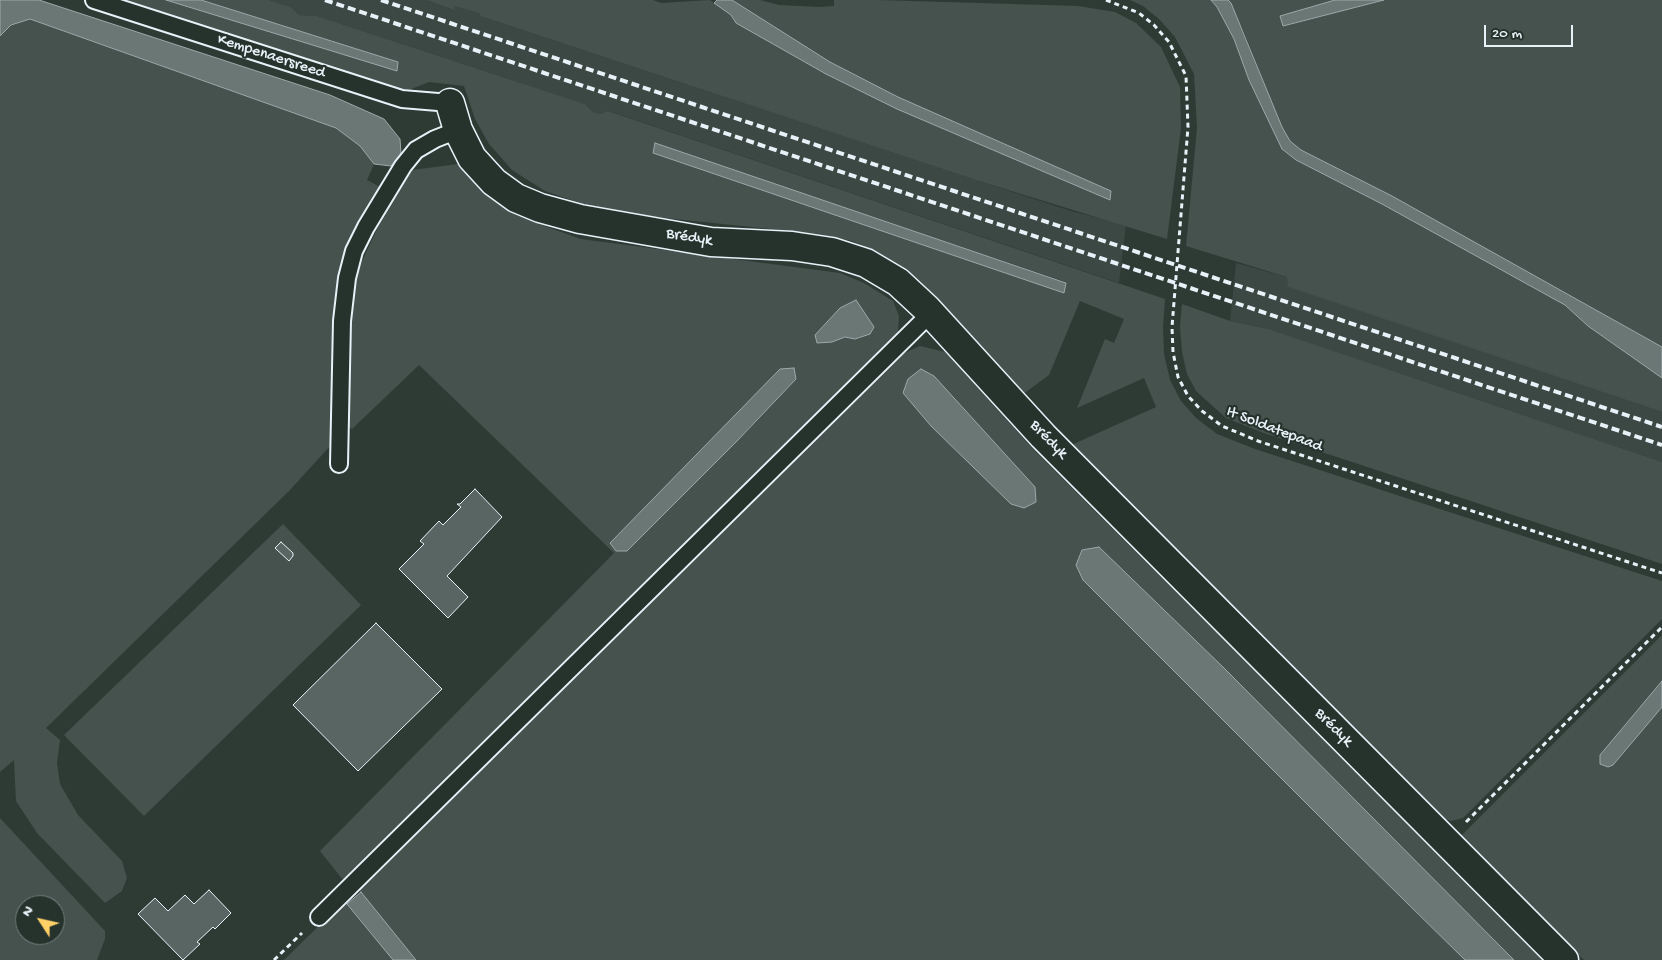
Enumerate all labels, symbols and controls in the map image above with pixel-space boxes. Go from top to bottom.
scale bar [1487,15,1576,47]
text: 20 m [1492,25,1522,43]
street label: Kempenaersreed [215,31,327,83]
street label: Brédyk [665,225,713,251]
street label: It Soldatepaad [1223,403,1325,457]
street label: Brédyk [1025,417,1071,463]
street label: Brédyk [1310,705,1356,751]
north arrow [15,895,65,945]
text: N [19,903,38,920]

